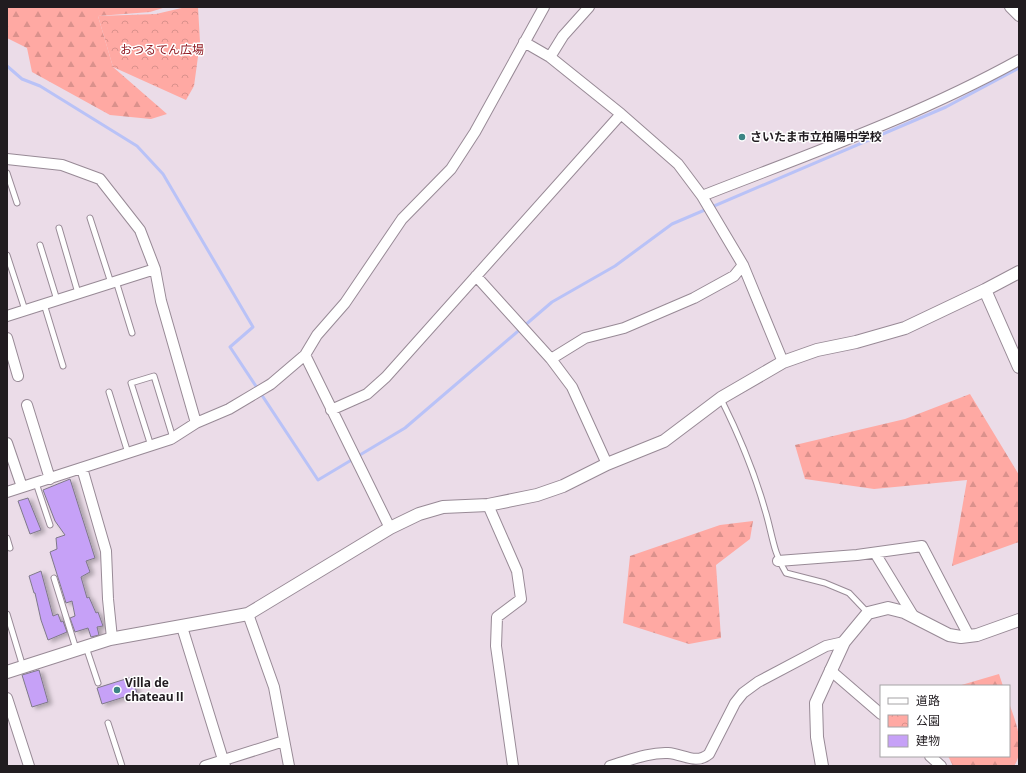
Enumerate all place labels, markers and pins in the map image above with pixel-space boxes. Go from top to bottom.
place label: さいたま市立柏陽中学校 [750,128,882,145]
marker: さいたま市立柏陽中学校 [737,132,747,142]
place label: Villa de chateauⅡ [125,674,186,705]
marker: Villa de chateauⅡ [112,685,122,695]

